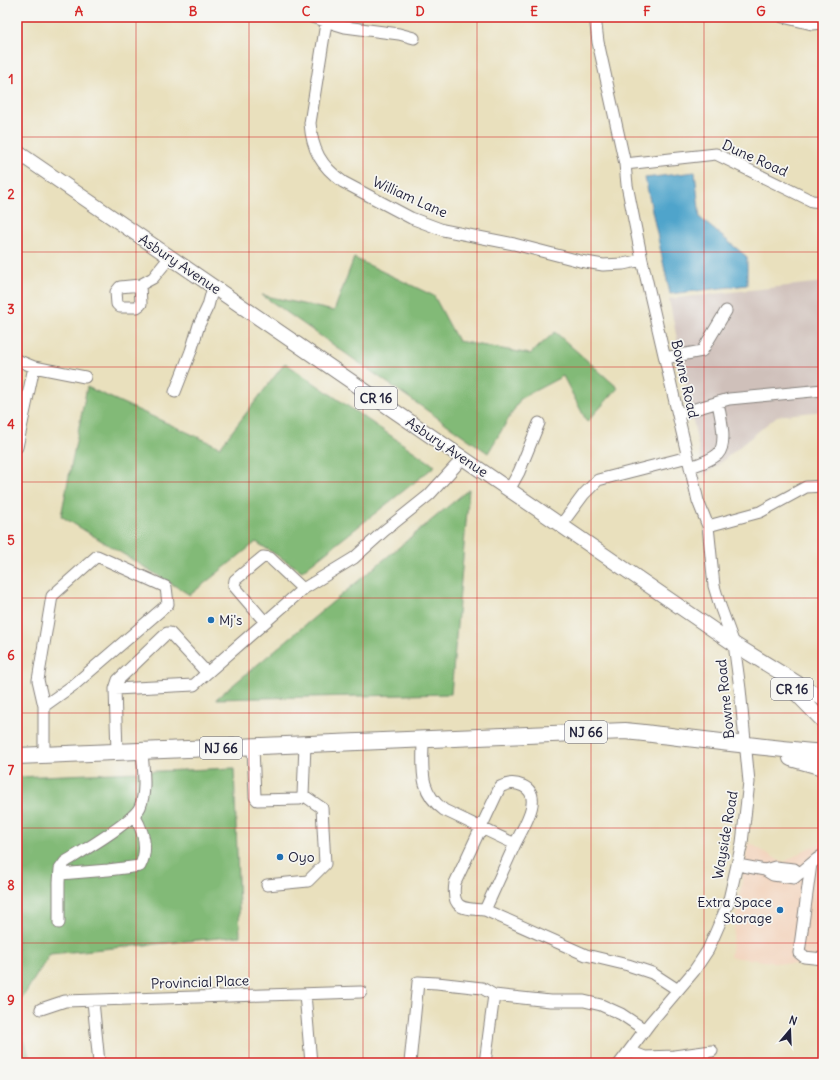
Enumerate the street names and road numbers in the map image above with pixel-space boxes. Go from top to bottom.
street label: Dune Road [719,136,791,180]
street label: William Lane [370,172,450,222]
street label: Asbury Avenue [136,230,224,298]
street label: Bowne Road [667,338,703,420]
road number: CR 16 [355,387,397,409]
street label: Asbury Avenue [403,413,491,481]
street label: Bowne Road [712,658,738,740]
road number: CR 16 [771,678,813,700]
road number: NJ 66 [565,721,607,743]
road number: NJ 66 [200,737,242,759]
street label: Wayside Road [708,789,742,881]
street label: Provincial Place [150,971,250,993]

